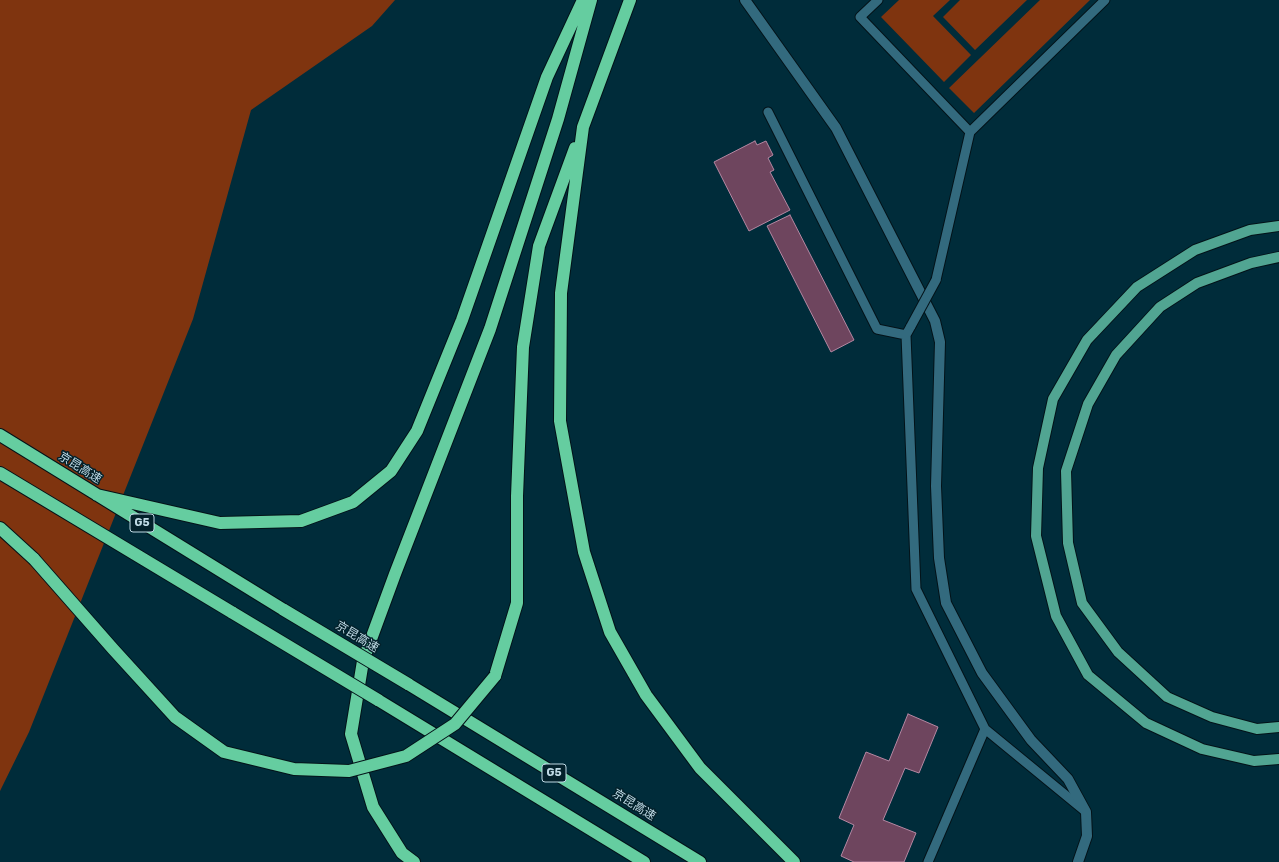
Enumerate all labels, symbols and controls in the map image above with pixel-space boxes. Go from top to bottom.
street label: 京昆高速 [56,449,104,487]
road number: G5 [130,514,154,532]
street label: 京昆高速 [333,618,381,656]
road number: G5 [542,764,566,782]
street label: 京昆高速 [610,786,658,824]

